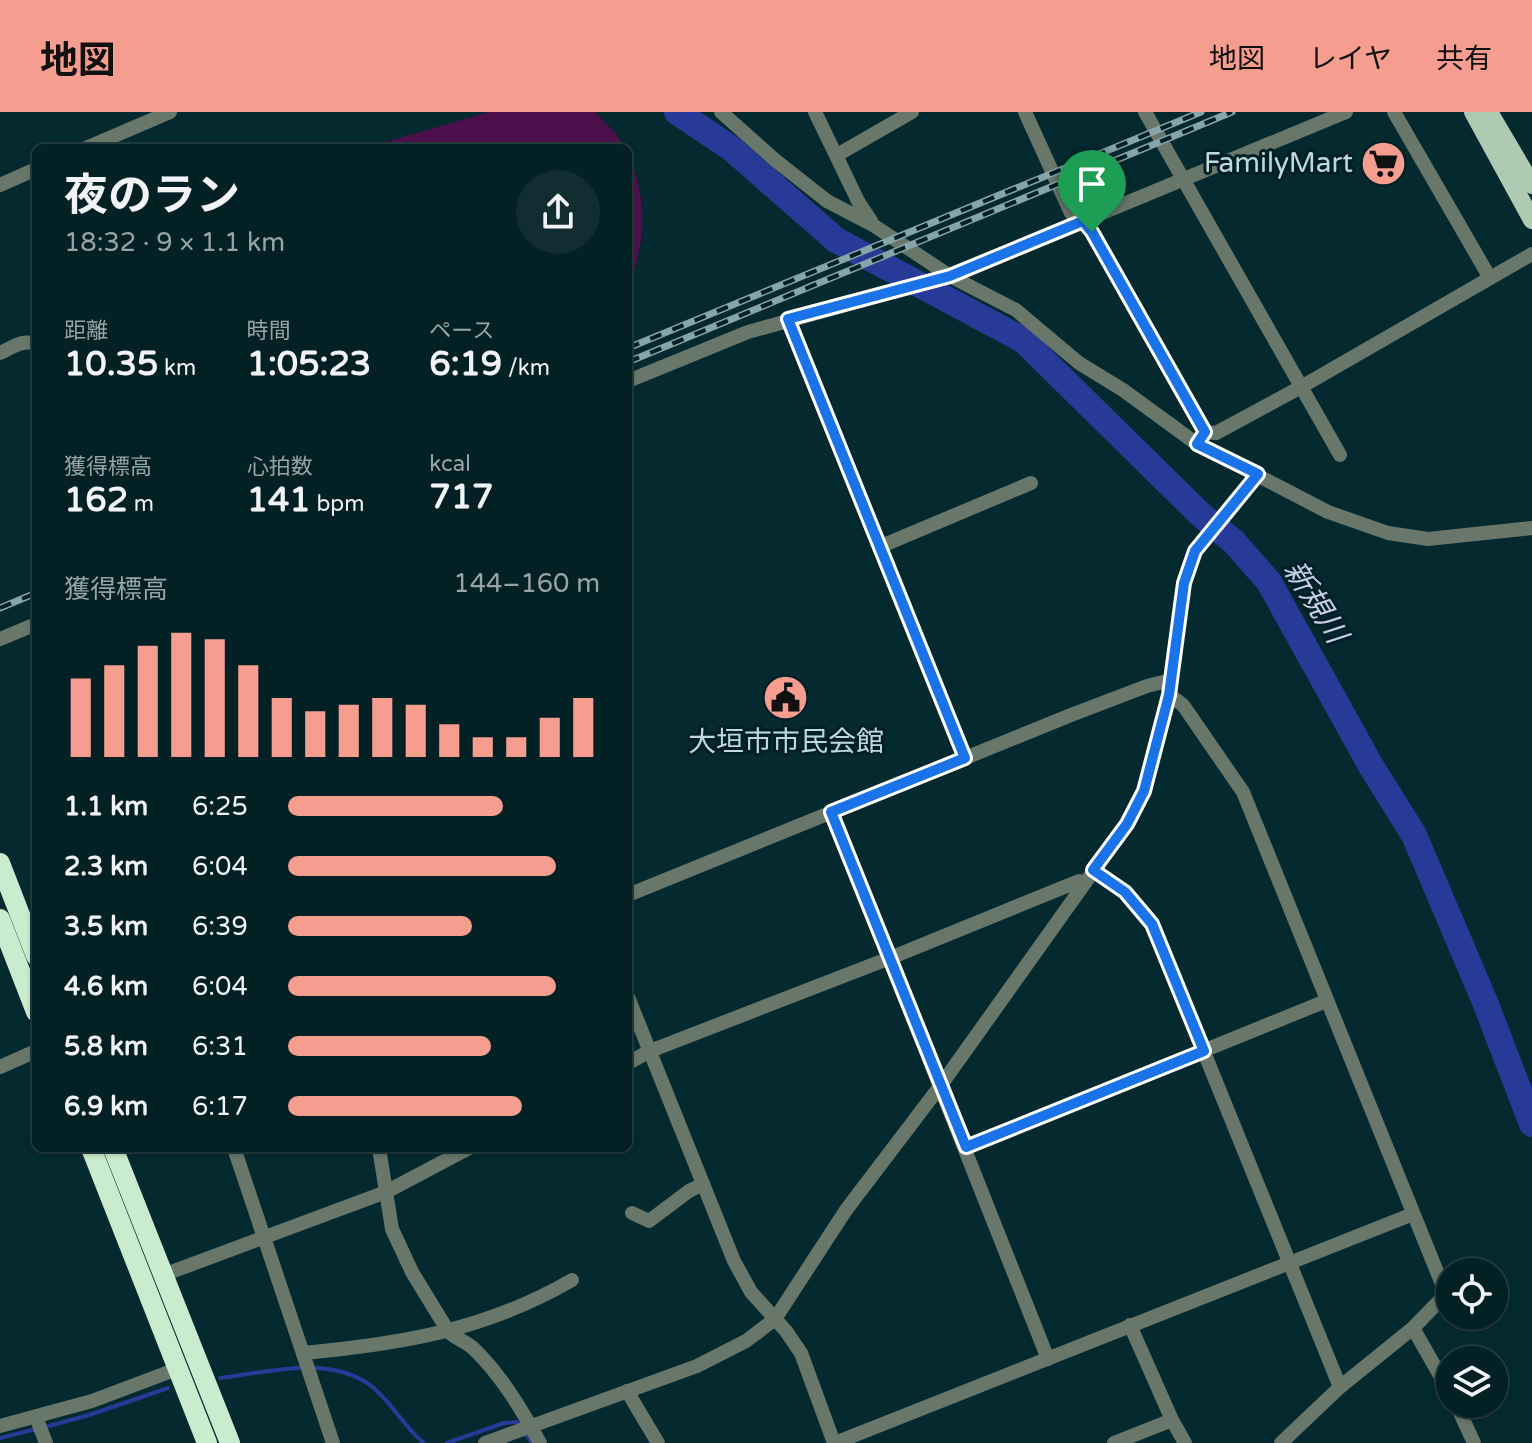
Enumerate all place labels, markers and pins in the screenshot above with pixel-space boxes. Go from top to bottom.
supermarket icon: FamilyMart [1360,139,1408,187]
place label: FamilyMart [1204,146,1353,180]
pin [1058,150,1126,232]
public building icon: 大垣市市民会館 [762,674,810,722]
place label: 大垣市市民会館 [688,725,884,759]

